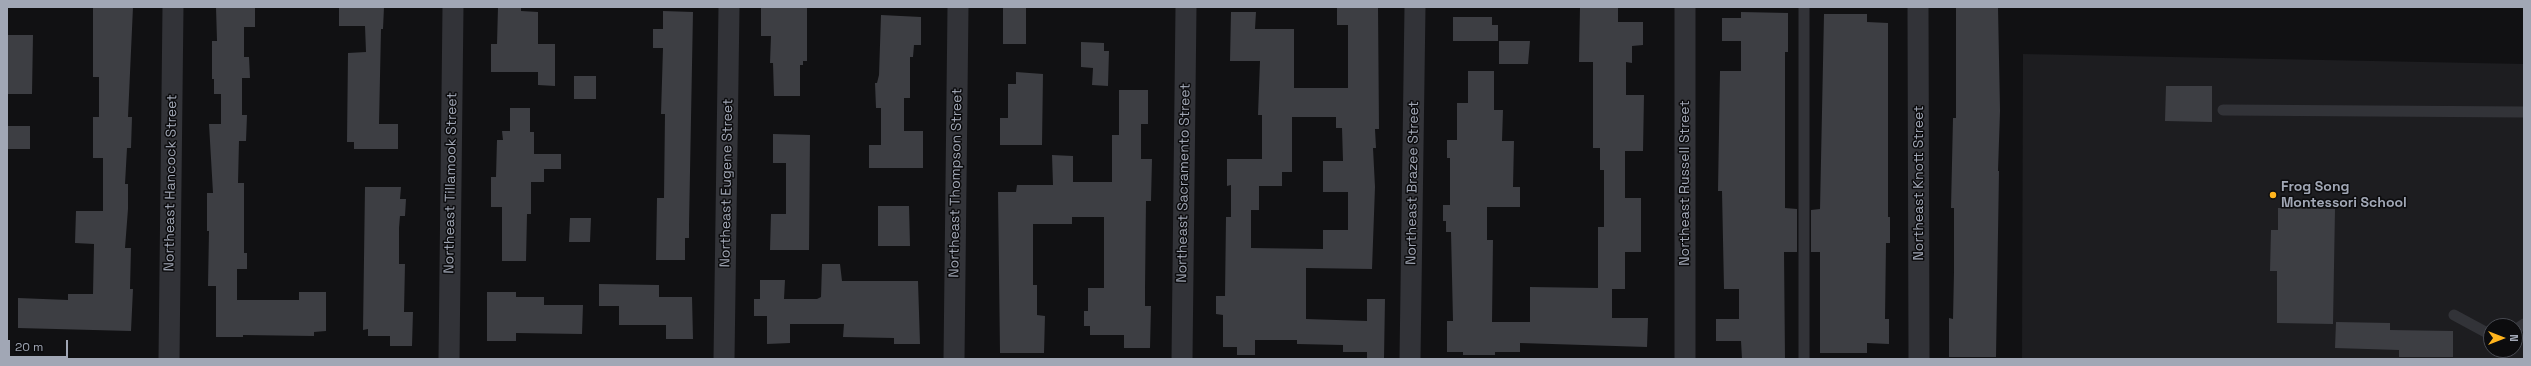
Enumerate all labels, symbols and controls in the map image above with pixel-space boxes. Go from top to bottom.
street label: Northeast Sacramento Street [1174,83,1194,283]
street label: Northeast Thompson Street [946,88,966,278]
street label: Northeast Tillamook Street [441,92,461,274]
street label: Northeast Hancock Street [161,94,181,272]
street label: Northeast Eugene Street [717,98,737,268]
street label: Northeast Russell Street [1677,100,1693,266]
street label: Northeast Brazee Street [1403,101,1423,265]
street label: Northeast Knott Street [1911,106,1927,260]
place label: Frog Song Montessori School [2281,179,2407,212]
marker: Frog Song Montessori School [2268,190,2278,200]
north arrow [2483,318,2523,358]
scale bar [10,332,70,358]
text: N [2507,334,2521,342]
text: 20 m [15,339,43,355]

